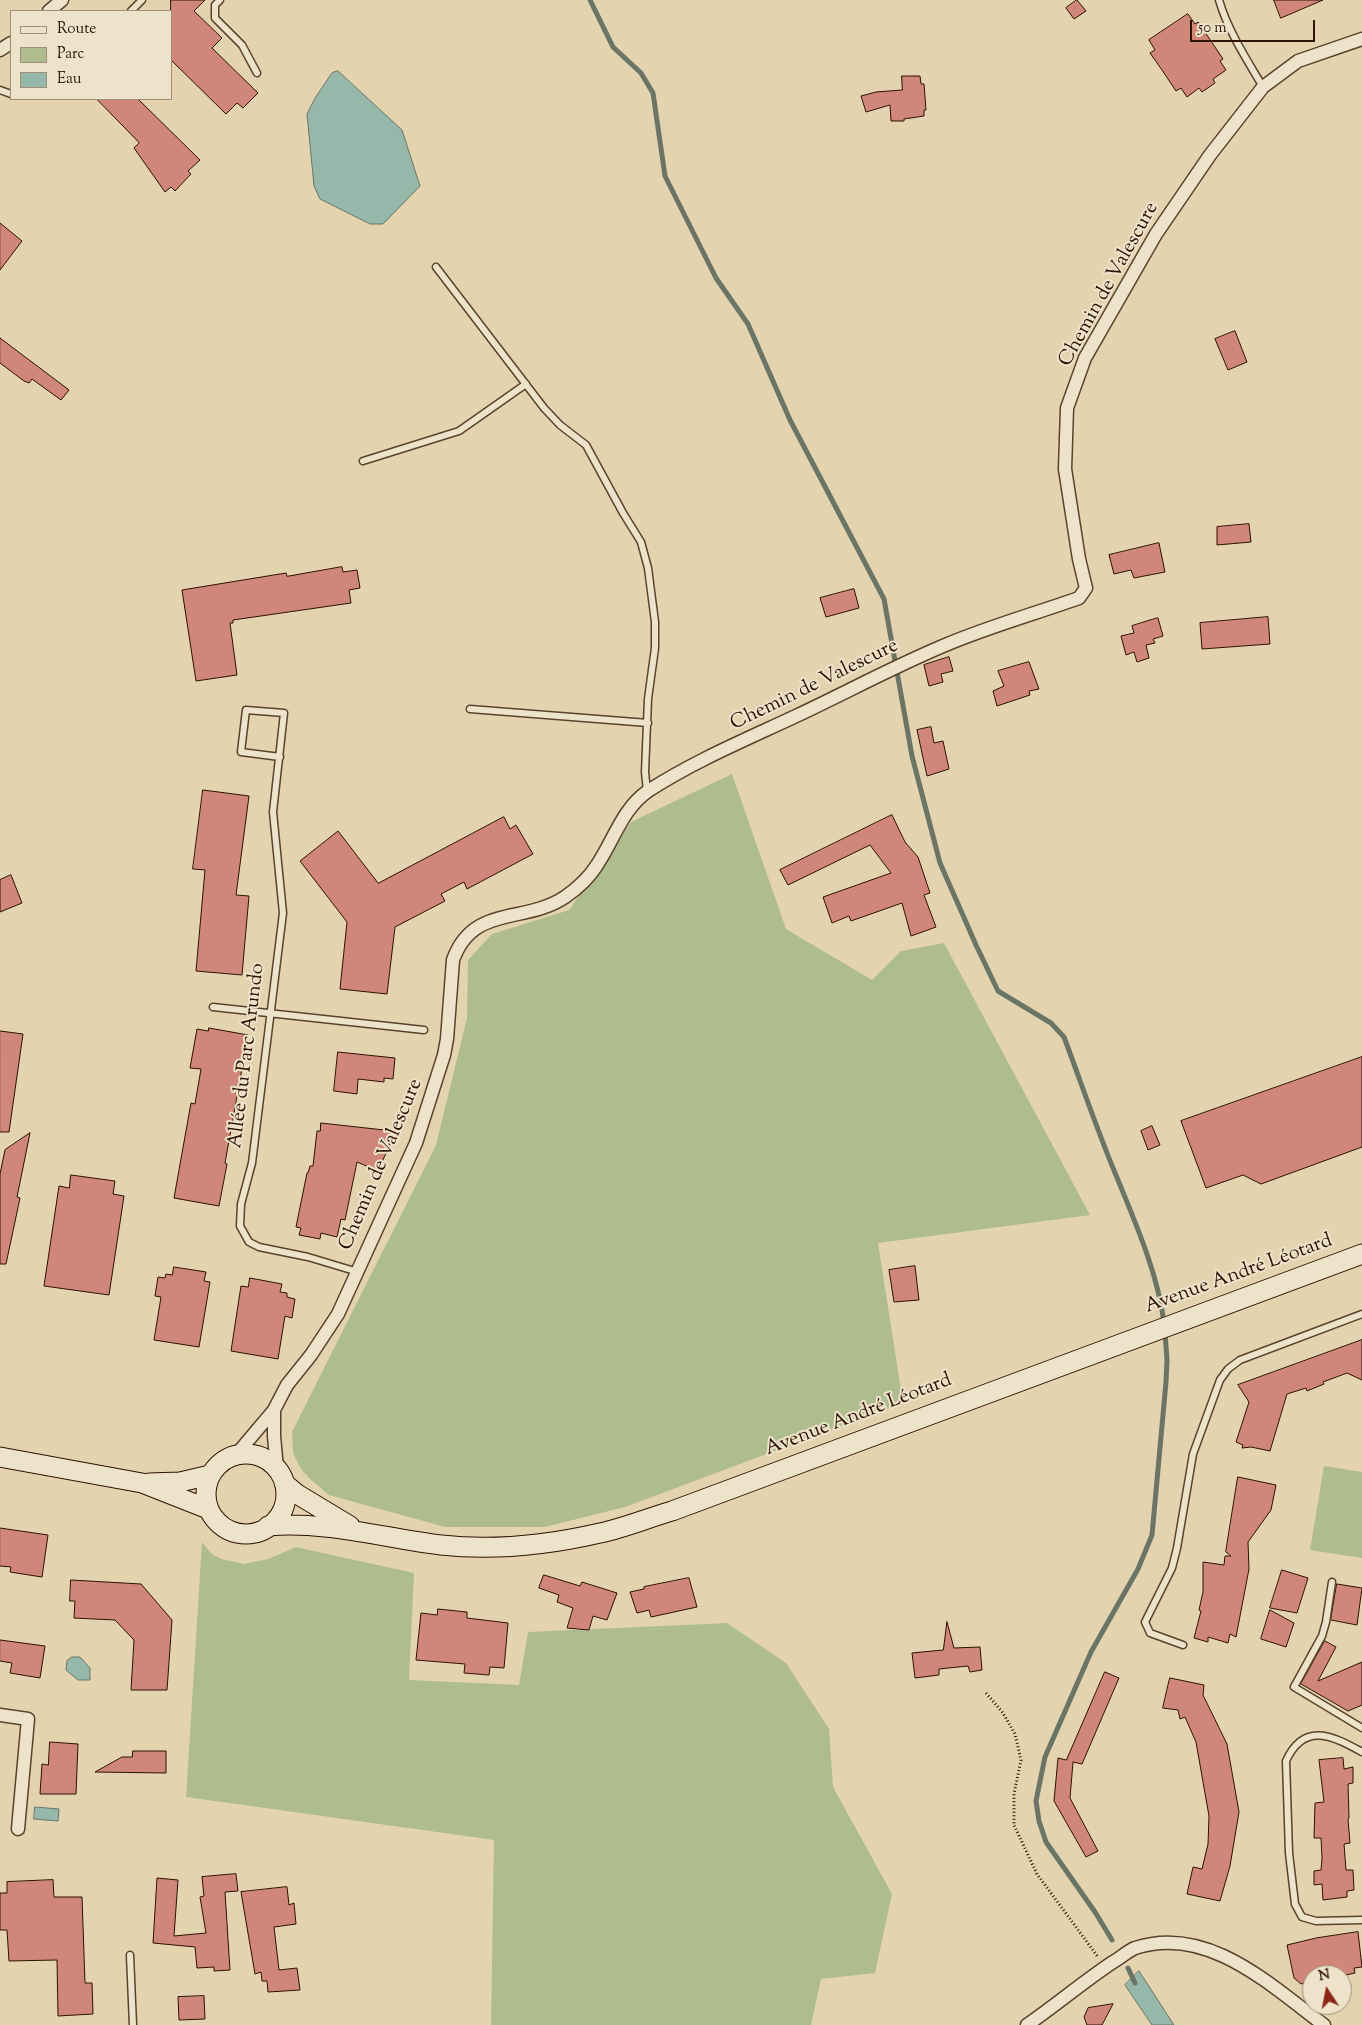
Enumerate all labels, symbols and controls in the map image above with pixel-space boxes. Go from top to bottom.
legend [10,10,172,100]
scale bar [1192,10,1317,42]
text: 50 m [1198,18,1227,39]
text: Route [57,19,96,40]
text: Parc [57,44,84,65]
text: Eau [57,69,81,90]
street label: Chemin de Valescure [1055,199,1165,371]
street label: Chemin de Valescure [727,635,903,737]
street label: Allée du Parc Arundo [225,962,271,1150]
street label: Chemin de Valescure [335,1076,429,1254]
street label: Avenue André Léotard [1142,1230,1336,1320]
street label: Avenue André Léotard [762,1369,956,1463]
north arrow [1302,1965,1352,2015]
text: N [1317,1965,1332,1987]

